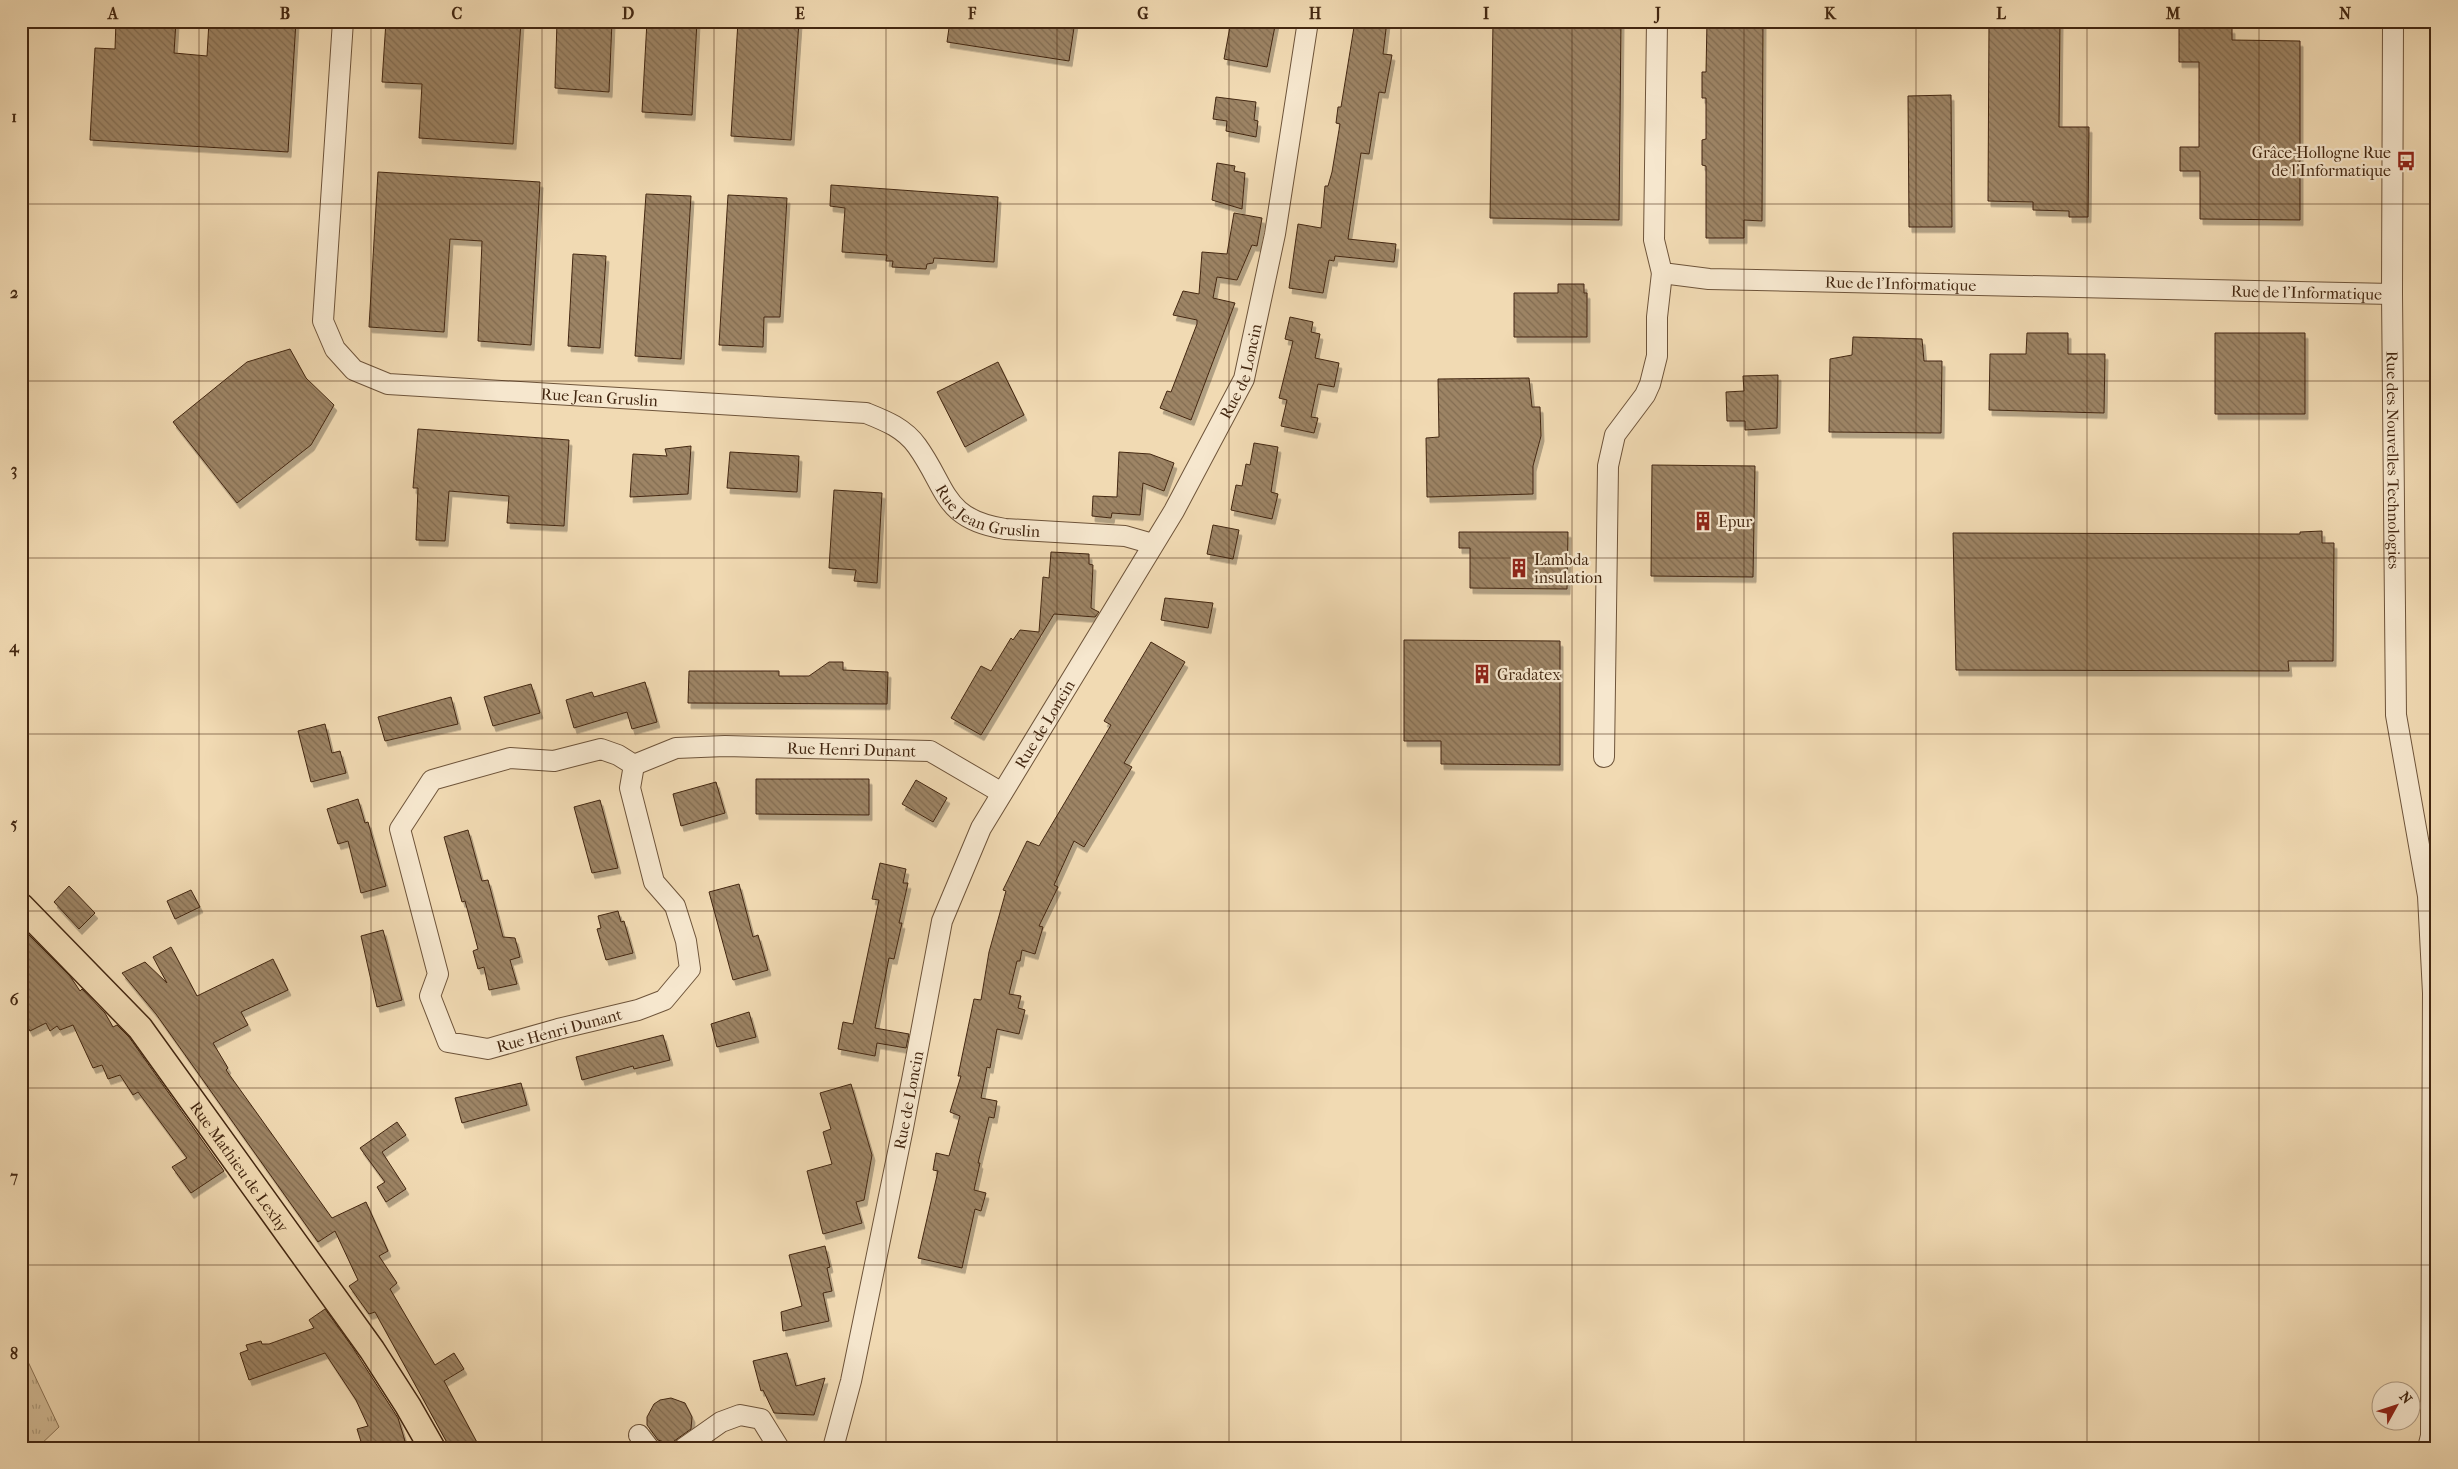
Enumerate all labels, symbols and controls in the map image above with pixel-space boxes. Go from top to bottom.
text: A [107,4,119,23]
text: B [280,4,290,23]
text: C [452,4,463,23]
text: D [622,4,634,23]
text: E [795,4,805,23]
text: F [967,4,977,23]
text: G [1137,4,1149,23]
text: H [1309,4,1322,23]
text: I [1483,4,1490,23]
text: J [1653,4,1661,24]
text: K [1824,4,1837,23]
text: L [1996,4,2006,23]
text: M [2165,4,2181,23]
text: N [2339,4,2352,23]
text: 1 [11,107,17,126]
place label: Grâce-Hollogne Rue de l'Informatique [2252,143,2391,180]
bus stop icon: Grâce-Hollogne Rue de l'Informatique [2395,150,2417,172]
street label: Rue de l'Informatique [1825,273,1976,295]
street label: Rue de l'Informatique [2231,281,2382,304]
text: 2 [10,283,18,302]
street label: Rue de Loncin [1216,321,1266,422]
street label: Rue des Nouvelles Technologies [2383,351,2404,569]
street label: Rue Jean Gruslin [540,384,659,410]
text: 3 [11,460,17,480]
street label: Rue Jean Gruslin [931,481,1041,541]
building icon: Epur [1692,510,1714,532]
place label: Epur [1718,512,1752,531]
place label: Lambda insulation [1534,550,1603,587]
building icon: Lambda insulation [1508,557,1530,579]
text: 4 [8,637,20,657]
building icon: Gradatex [1471,663,1493,685]
place label: Gradatex [1497,665,1561,684]
street label: Rue de Loncin [1011,676,1079,772]
street label: Rue Henri Dunant [787,739,917,761]
text: 5 [11,814,18,833]
text: 6 [10,990,19,1009]
street label: Rue Henri Dunant [494,1005,624,1056]
street label: Rue de Loncin [890,1049,927,1151]
street label: Rue Mathieu de Lexhy [186,1098,293,1236]
text: 7 [9,1167,18,1186]
text: 8 [10,1344,18,1363]
north arrow [2370,1382,2420,1432]
text: N [2396,1388,2416,1408]

